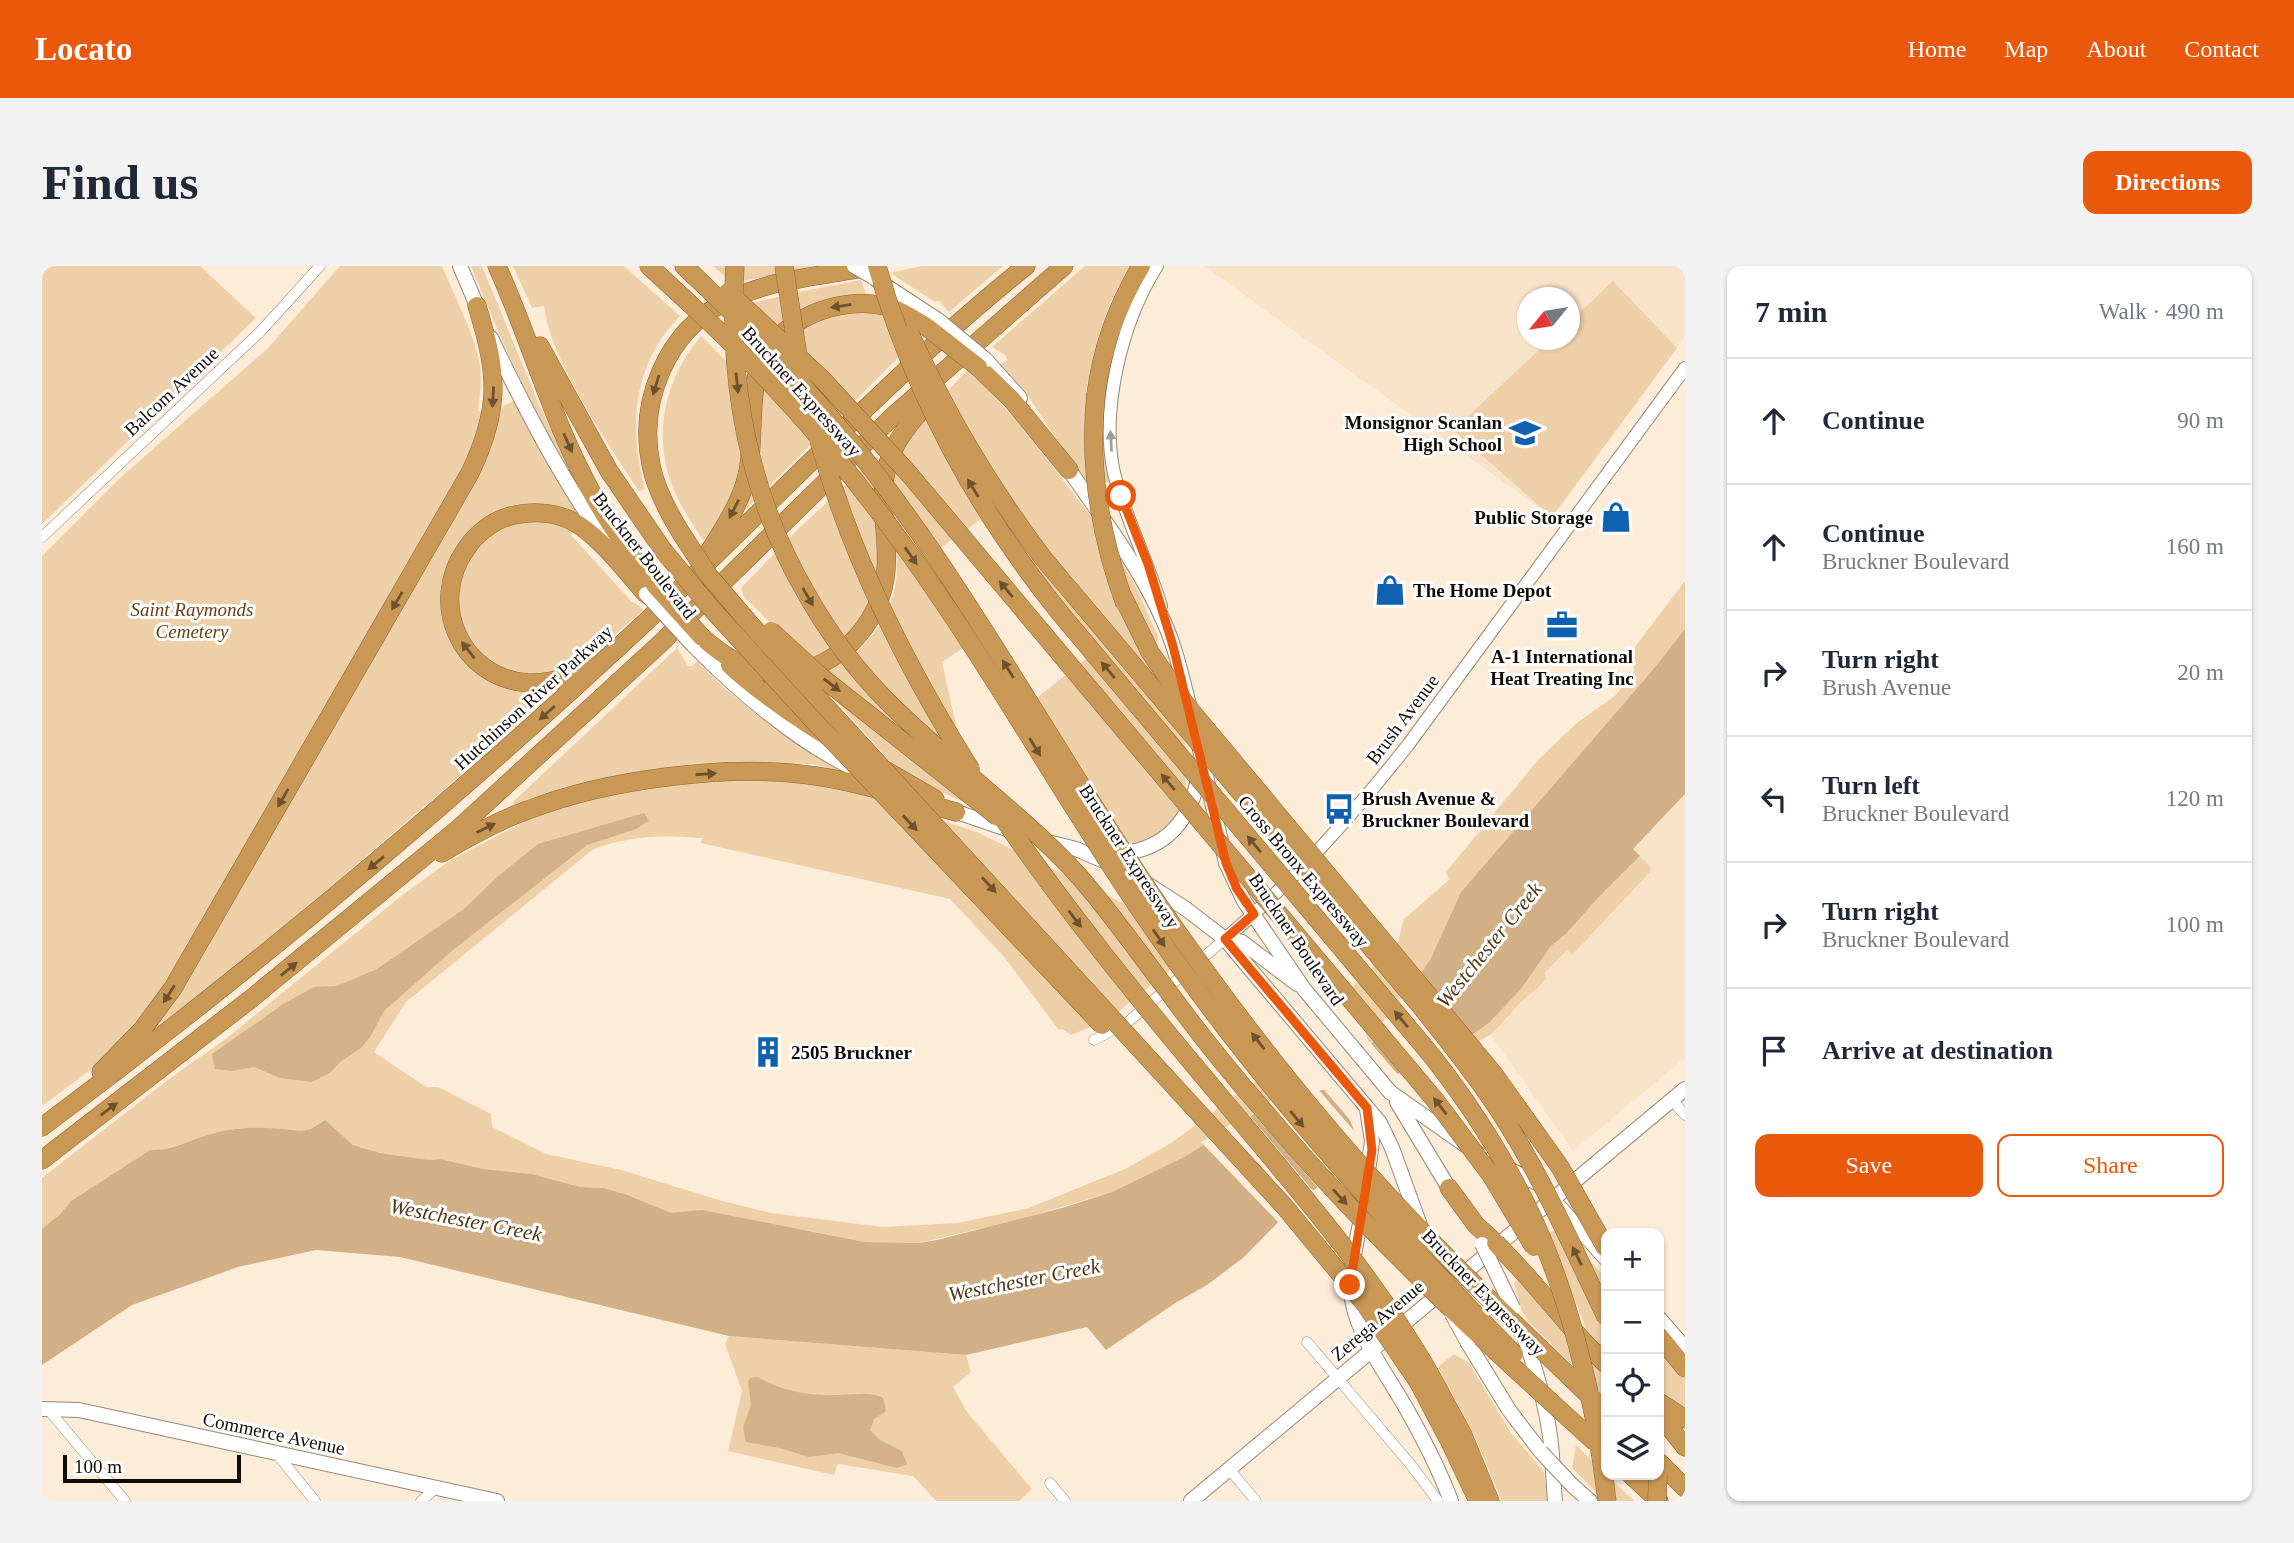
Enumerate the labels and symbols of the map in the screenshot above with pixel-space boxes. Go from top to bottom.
north arrow [1517,287,1580,350]
one-way arrow [830,301,852,312]
street label: Bruckner Expressway [738,322,866,461]
street label: Balcom Avenue [120,343,223,440]
one-way arrow [731,372,742,394]
one-way arrow [651,375,661,396]
one-way arrow [488,386,499,408]
place label: Monsignor Scanlan High School [1345,412,1502,455]
school or university icon: Monsignor Scanlan High School [1508,416,1542,450]
one-way arrow [1105,430,1116,452]
one-way arrow [562,433,574,453]
one-way arrow [966,478,979,497]
route start [1105,480,1136,511]
street label: Bruckner Boulevard [589,488,701,623]
one-way arrow [729,499,740,519]
shop icon: Public Storage [1599,500,1633,534]
place label: Public Storage [1474,507,1593,528]
one-way arrow [904,547,918,565]
shop icon: The Home Depot [1373,573,1407,607]
one-way arrow [998,580,1014,598]
place label: The Home Depot [1413,580,1552,601]
one-way arrow [802,588,814,607]
one-way arrow [391,591,403,610]
park label: Saint Raymonds Cemetery [131,599,253,642]
office icon: A-1 International Heat Treating Inc [1545,608,1579,642]
street label: Hutchinson River Parkway [450,620,617,774]
one-way arrow [460,642,475,660]
place label: A-1 International Heat Treating Inc [1490,646,1634,689]
one-way arrow [1002,660,1015,679]
one-way arrow [1101,662,1116,679]
street label: Brush Avenue [1362,670,1443,768]
one-way arrow [823,678,841,693]
one-way arrow [538,705,556,721]
one-way arrow [1028,737,1041,757]
one-way arrow [695,768,717,779]
one-way arrow [1161,773,1176,790]
street label: Bruckner Expressway [1075,780,1184,933]
one-way arrow [277,788,289,807]
place label: Brush Avenue & Bruckner Boulevard [1362,788,1529,831]
street label: Cross Bronx Expressway [1234,791,1374,952]
bus stop icon: Brush Avenue & Bruckner Boulevard [1322,792,1356,826]
one-way arrow [901,814,917,831]
one-way arrow [476,822,496,834]
one-way arrow [1247,836,1262,853]
one-way arrow [368,855,385,870]
street label: Bruckner Boulevard [1245,869,1349,1010]
one-way arrow [981,876,997,894]
water label: Westchester Creek [1431,877,1547,1012]
one-way arrow [1068,910,1082,928]
one-way arrow [1152,929,1166,947]
one-way arrow [279,961,297,976]
one-way arrow [162,985,176,1003]
one-way arrow [1394,1010,1409,1027]
one-way arrow [1251,1032,1266,1050]
building icon: 2505 Bruckner [751,1035,785,1069]
place label: 2505 Bruckner [791,1042,912,1063]
one-way arrow [1432,1098,1447,1116]
one-way arrow [100,1101,118,1116]
one-way arrow [1289,1110,1304,1127]
one-way arrow [1332,1188,1348,1205]
water label: Westchester Creek [388,1194,545,1247]
street label: Bruckner Expressway [1418,1225,1550,1360]
one-way arrow [1571,1246,1582,1266]
water label: Westchester Creek [946,1253,1103,1306]
route end [1334,1269,1365,1300]
street label: Zerega Avenue [1327,1276,1428,1365]
street label: Commerce Avenue [201,1408,347,1459]
scale bar [63,1452,242,1484]

